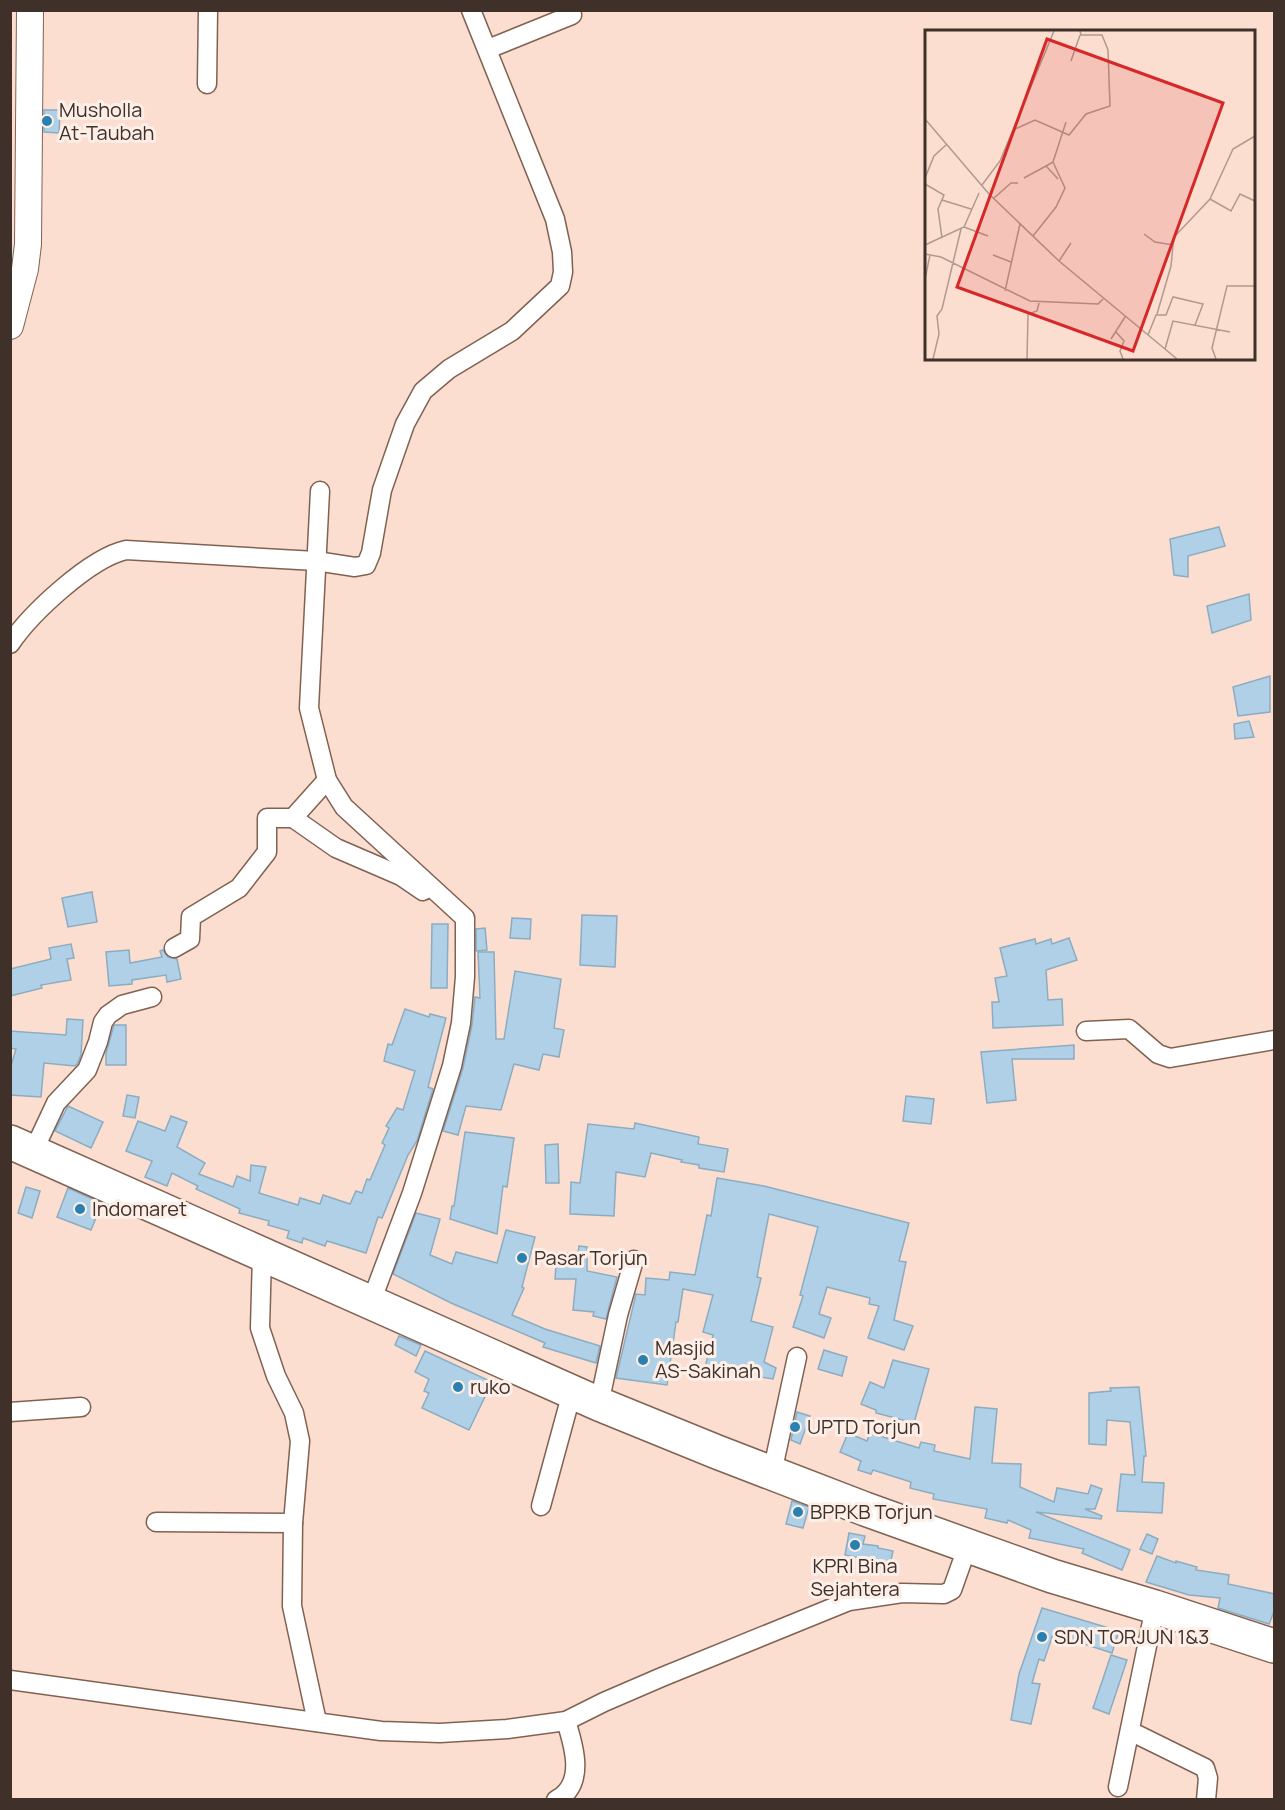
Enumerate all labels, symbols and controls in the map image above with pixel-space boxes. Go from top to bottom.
inset map [925,30,1255,360]
place label: Musholla At-Taubah [59,96,154,146]
marker: Musholla At-Taubah [40,114,54,128]
place label: Indomaret [92,1195,187,1222]
marker: Indomaret [73,1202,87,1216]
place label: Pasar Torjun [534,1244,648,1271]
marker: Pasar Torjun [515,1251,529,1265]
place label: Masjid AS-Sakinah [655,1334,761,1384]
marker: Masjid AS-Sakinah [636,1353,650,1367]
place label: ruko [470,1373,511,1400]
marker: ruko [451,1380,465,1394]
place label: UPTD Torjun [807,1413,921,1440]
marker: UPTD Torjun [788,1420,802,1434]
place label: BPPKB Torjun [810,1498,933,1525]
marker: BPPKB Torjun [791,1505,805,1519]
marker: KPRI Bina Sejahtera [848,1538,862,1552]
place label: KPRI Bina Sejahtera [810,1552,900,1602]
place label: SDN TORJUN 1&3 [1054,1623,1209,1650]
marker: SDN TORJUN 1&3 [1035,1630,1049,1644]

